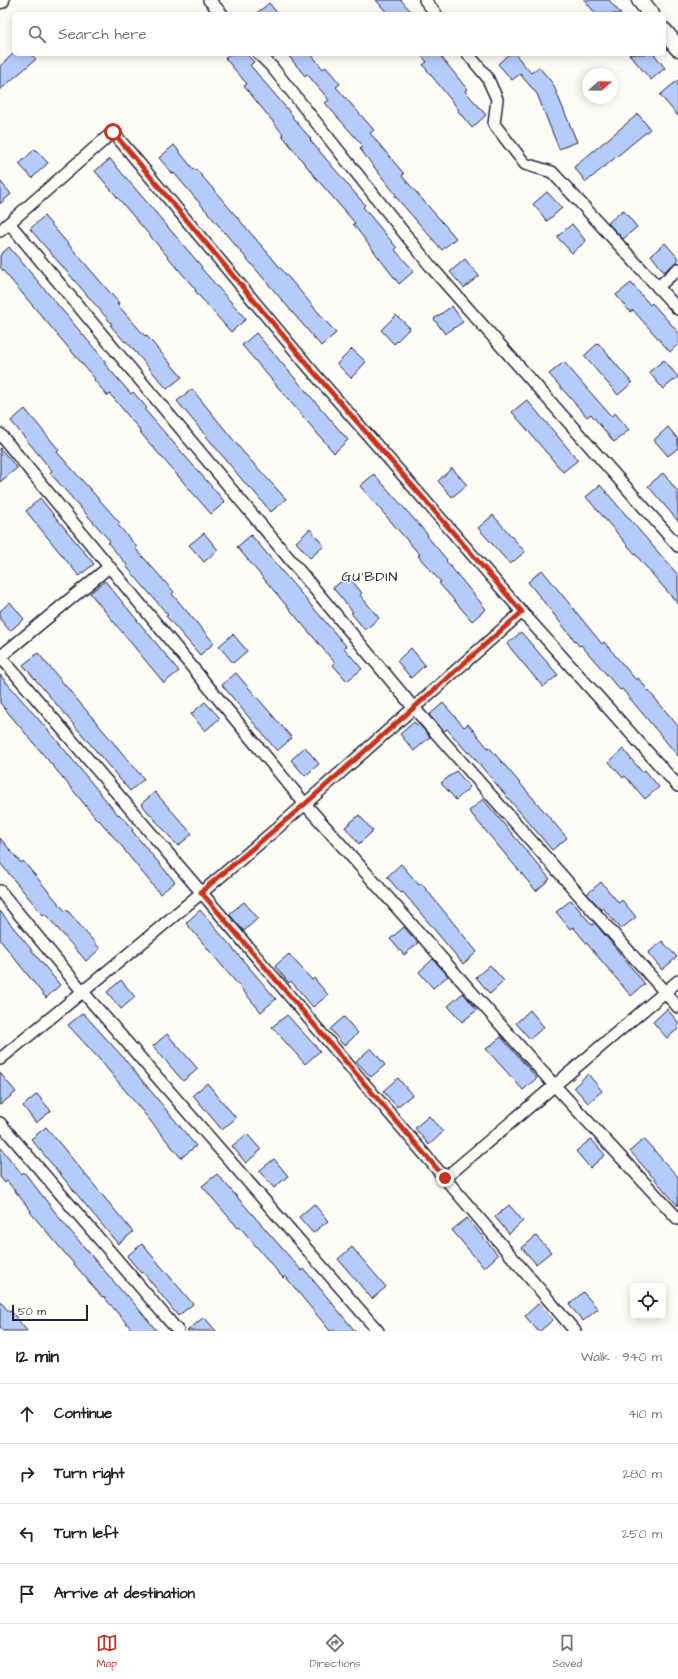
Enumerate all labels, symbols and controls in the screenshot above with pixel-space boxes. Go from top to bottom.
search box [12,12,666,56]
icon: search [26,23,48,45]
text: Search here [58,24,147,45]
north arrow [582,68,618,104]
route start [104,123,122,141]
district label: GU'BDIN [342,567,398,587]
route end [436,1169,454,1187]
map controls [630,1283,666,1319]
button: locate [630,1283,666,1319]
scale bar [12,1303,88,1322]
text: 50 m [18,1304,46,1319]
text: 12 min [16,1345,59,1369]
text: Walk · 940 m [581,1348,662,1366]
icon: ahead [16,1403,38,1425]
text: Continue [54,1403,112,1424]
text: 410 m [628,1405,662,1423]
icon: right [16,1463,38,1485]
text: Turn right [54,1463,125,1484]
text: 280 m [623,1465,662,1483]
icon: left [16,1523,38,1545]
text: Turn left [54,1523,118,1544]
text: 250 m [622,1525,662,1543]
icon: arrive [16,1583,38,1605]
text: Arrive at destination [54,1583,195,1604]
tab: Map [96,1632,118,1671]
tab: Directions [309,1632,361,1671]
tab: Saved [552,1632,582,1671]

